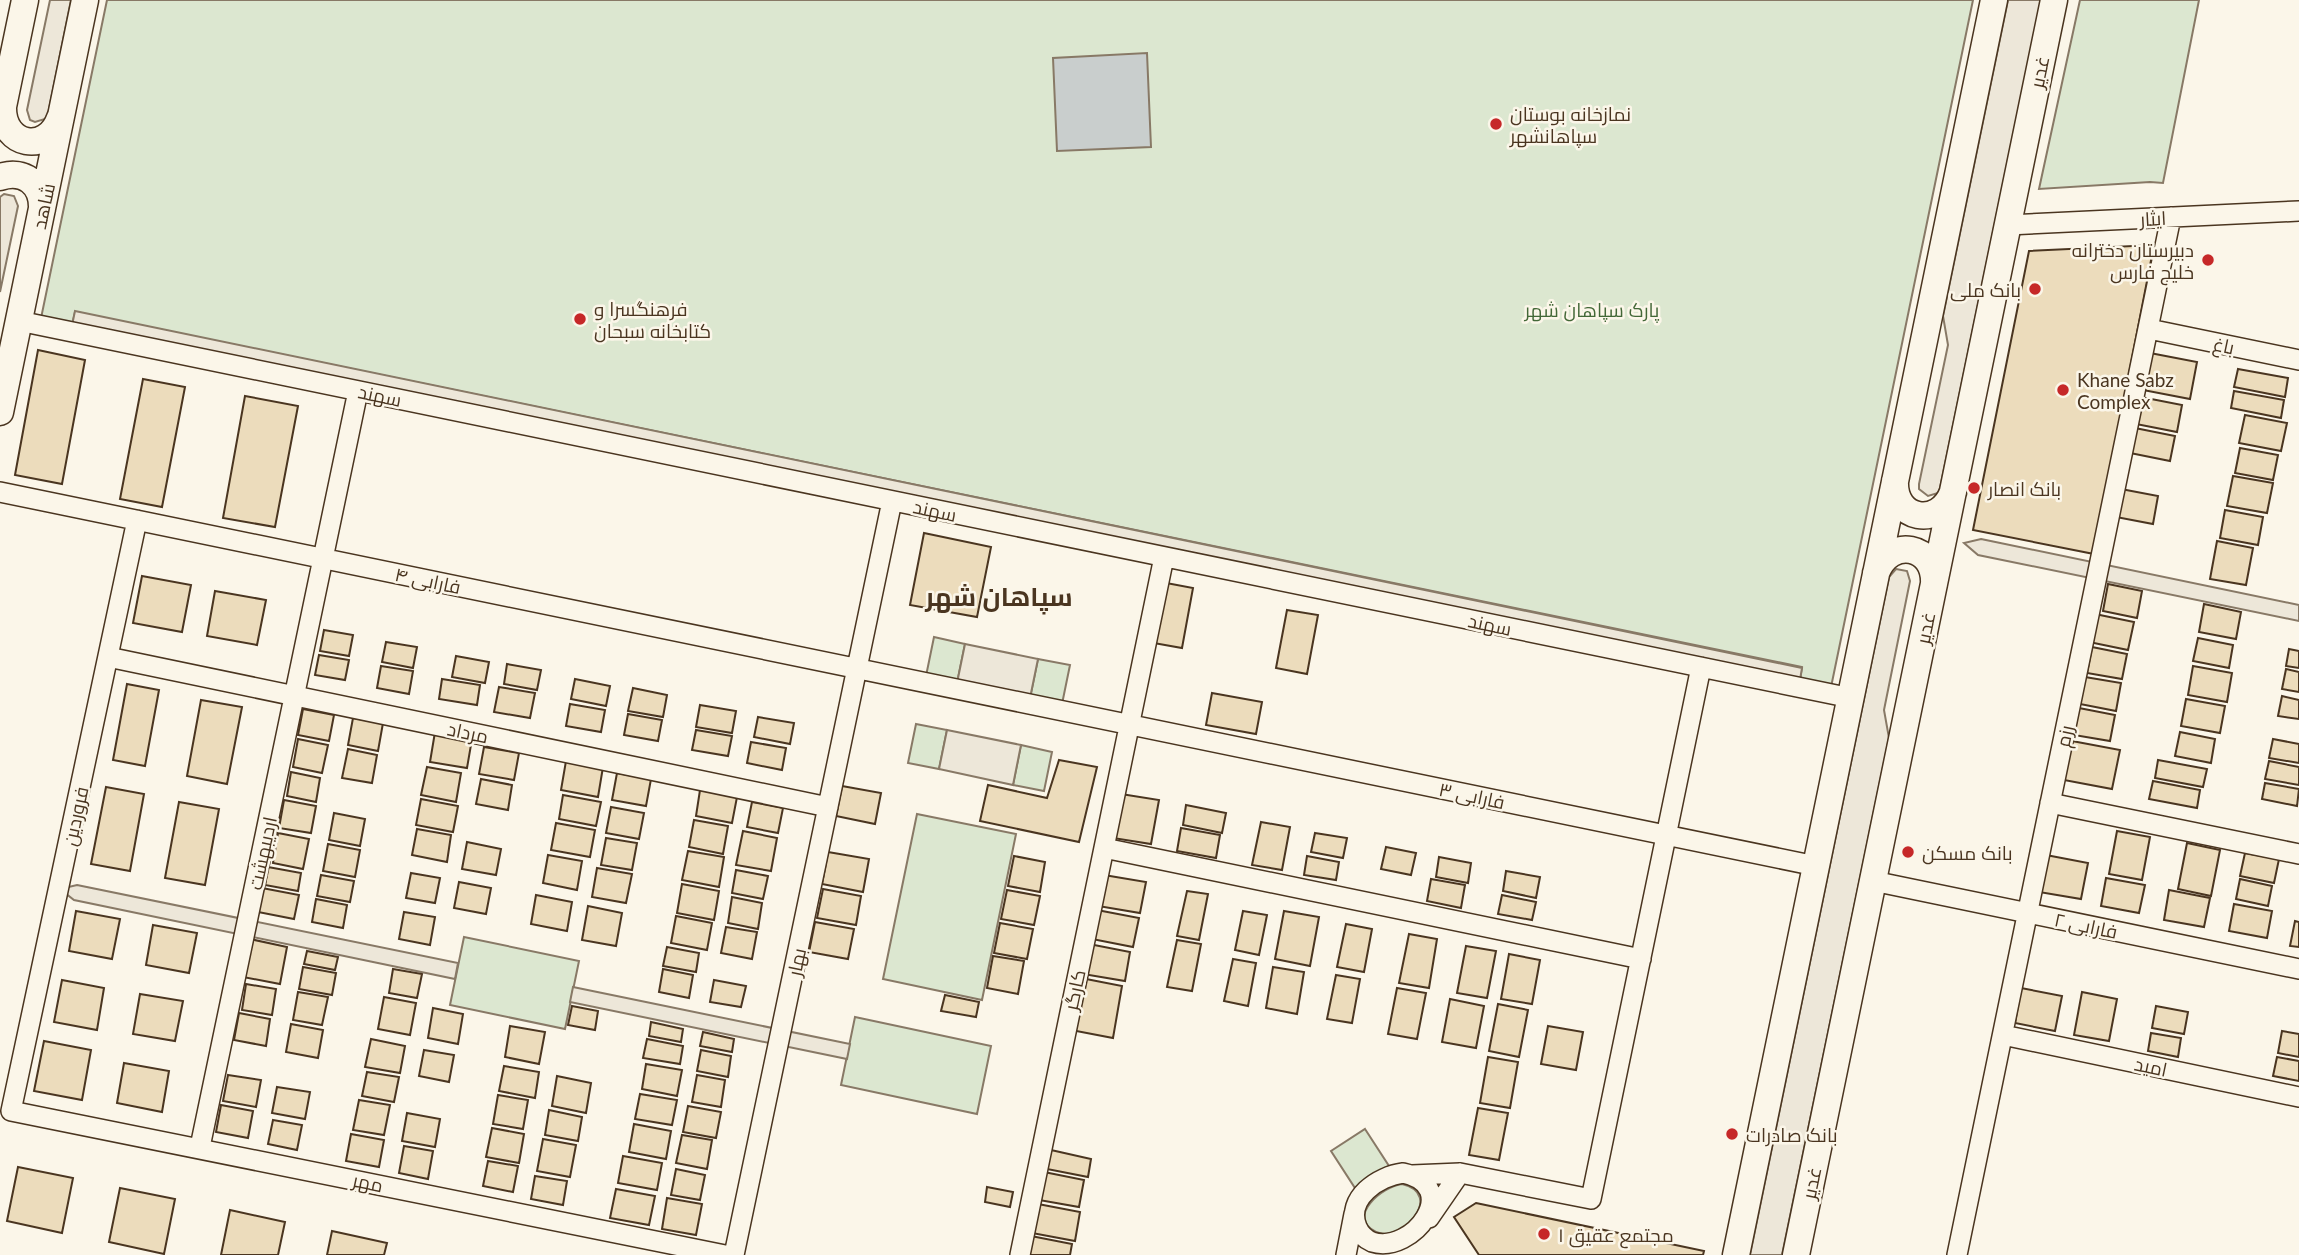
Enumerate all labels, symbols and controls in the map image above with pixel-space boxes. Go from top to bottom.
street label: غدیر [2024,54,2055,91]
place label: نمازخانه بوستان سپاهانشهر [1509,102,1631,148]
marker: نمازخانه بوستان سپاهانشهر [1488,116,1504,132]
street label: شاهد [27,181,59,231]
street label: ایثار [2138,206,2167,231]
place label: دبیرستان دخترانه خلیج فارس [2072,238,2194,286]
marker: دبیرستان دخترانه خلیج فارس [2200,252,2216,268]
place label: بانک ملی [1950,278,2021,302]
marker: بانک ملی [2027,281,2043,297]
place label: فرهنگسرا و کتابخانه سبحان [594,297,711,343]
park label: پارک سپاهان شهر [1524,298,1659,323]
marker: فرهنگسرا و کتابخانه سبحان [572,311,588,327]
street label: باغ [2211,332,2237,361]
place label: Khane Sabz Complex [2077,368,2174,413]
street label: سهند [356,379,404,412]
marker: Khane Sabz Complex [2055,382,2071,398]
place label: بانک انصار [1987,477,2061,501]
marker: بانک انصار [1966,480,1982,496]
street label: سهند [911,494,959,527]
street label: فارابی ۴ [393,562,463,599]
district label: سپاهان شهر [924,580,1073,615]
street label: سهند [1466,608,1514,641]
street label: غدیر [1910,610,1941,647]
street label: مرداد [445,716,491,749]
street label: رزم [2050,723,2080,750]
street label: فارابی ۳ [1437,777,1507,814]
street label: فروردین [58,784,93,848]
street label: اردیبهشت [243,814,282,892]
place label: بانک مسکن [1922,841,2012,865]
marker: بانک مسکن [1900,844,1916,860]
street label: فارابی ۲ [2052,907,2120,944]
street label: بهار [782,946,811,979]
street label: کارگر [1058,968,1090,1014]
street label: امید [2132,1051,2170,1081]
place label: بانک صادرات [1746,1123,1838,1147]
marker: بانک صادرات [1724,1126,1740,1142]
street label: غدیر [1796,1165,1827,1202]
street label: مهر [350,1167,385,1197]
place label: مجتمع عقیق ۱ [1558,1223,1674,1249]
marker: مجتمع عقیق ۱ [1536,1226,1552,1242]

